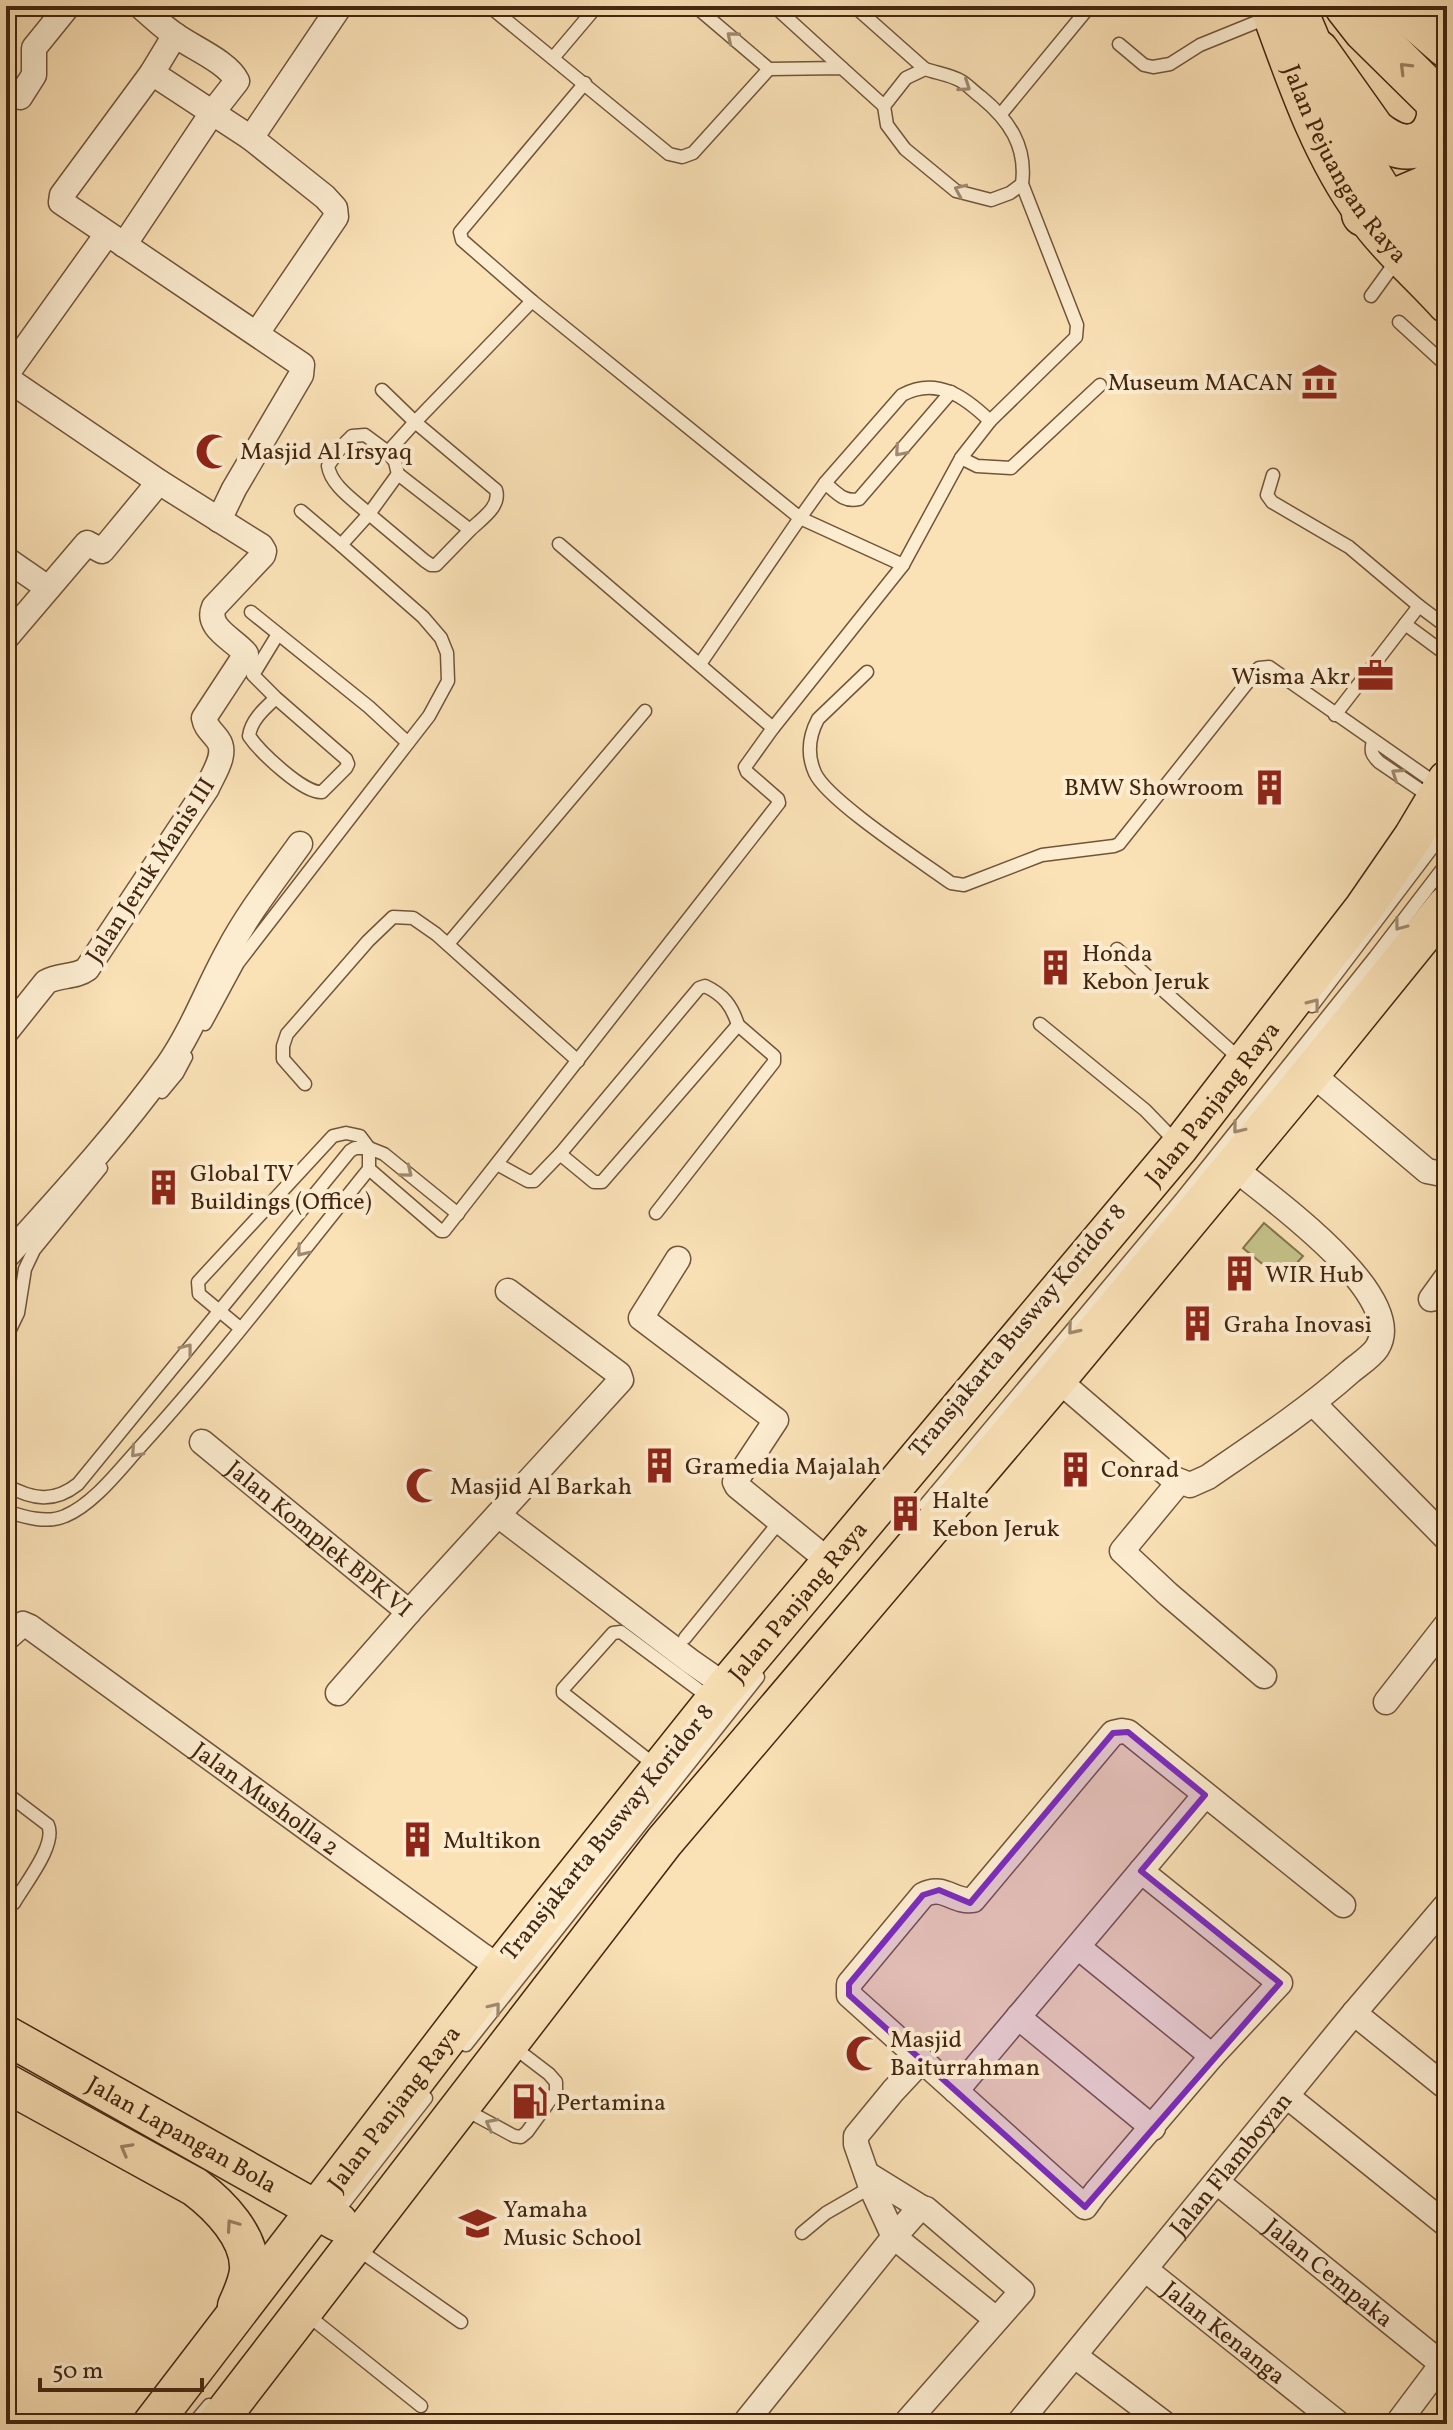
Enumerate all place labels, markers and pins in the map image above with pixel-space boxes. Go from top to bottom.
museum icon: Museum MACAN [1300,363,1338,401]
place label: Museum MACAN [1108,367,1293,401]
mosque icon: Masjid Al Irsyaq [195,432,233,470]
place label: Masjid Al Irsyaq [240,436,412,470]
office icon: Wisma Akr [1357,657,1395,695]
place label: Wisma Akr [1231,661,1350,695]
building icon: BMW Showroom [1251,768,1289,806]
place label: BMW Showroom [1064,772,1244,806]
place label: Honda Kebon Jeruk [1082,938,1210,1000]
building icon: Honda Kebon Jeruk [1037,948,1075,986]
place label: Global TV Buildings (Office) [190,1158,372,1220]
building icon: Global TV Buildings (Office) [145,1168,183,1206]
building icon: WIR Hub [1220,1255,1258,1293]
place label: WIR Hub [1265,1259,1364,1293]
building icon: Graha Inovasi [1179,1305,1217,1343]
place label: Graha Inovasi [1224,1309,1372,1343]
building icon: Gramedia Majalah [640,1447,678,1485]
building icon: Conrad [1056,1450,1094,1488]
place label: Gramedia Majalah [685,1451,881,1485]
place label: Conrad [1101,1454,1179,1488]
mosque icon: Masjid Al Barkah [405,1467,443,1505]
place label: Masjid Al Barkah [450,1471,632,1505]
place label: Halte Kebon Jeruk [932,1485,1060,1547]
building icon: Halte Kebon Jeruk [887,1495,925,1533]
building icon: Multikon [398,1821,436,1859]
place label: Multikon [443,1825,541,1859]
place label: Masjid Baiturrahman [890,2024,1040,2086]
mosque icon: Masjid Baiturrahman [845,2034,883,2072]
fuel station icon: Pertamina [511,2083,549,2121]
place label: Pertamina [556,2087,666,2121]
place label: Yamaha Music School [503,2194,642,2256]
school or university icon: Yamaha Music School [458,2204,496,2242]

